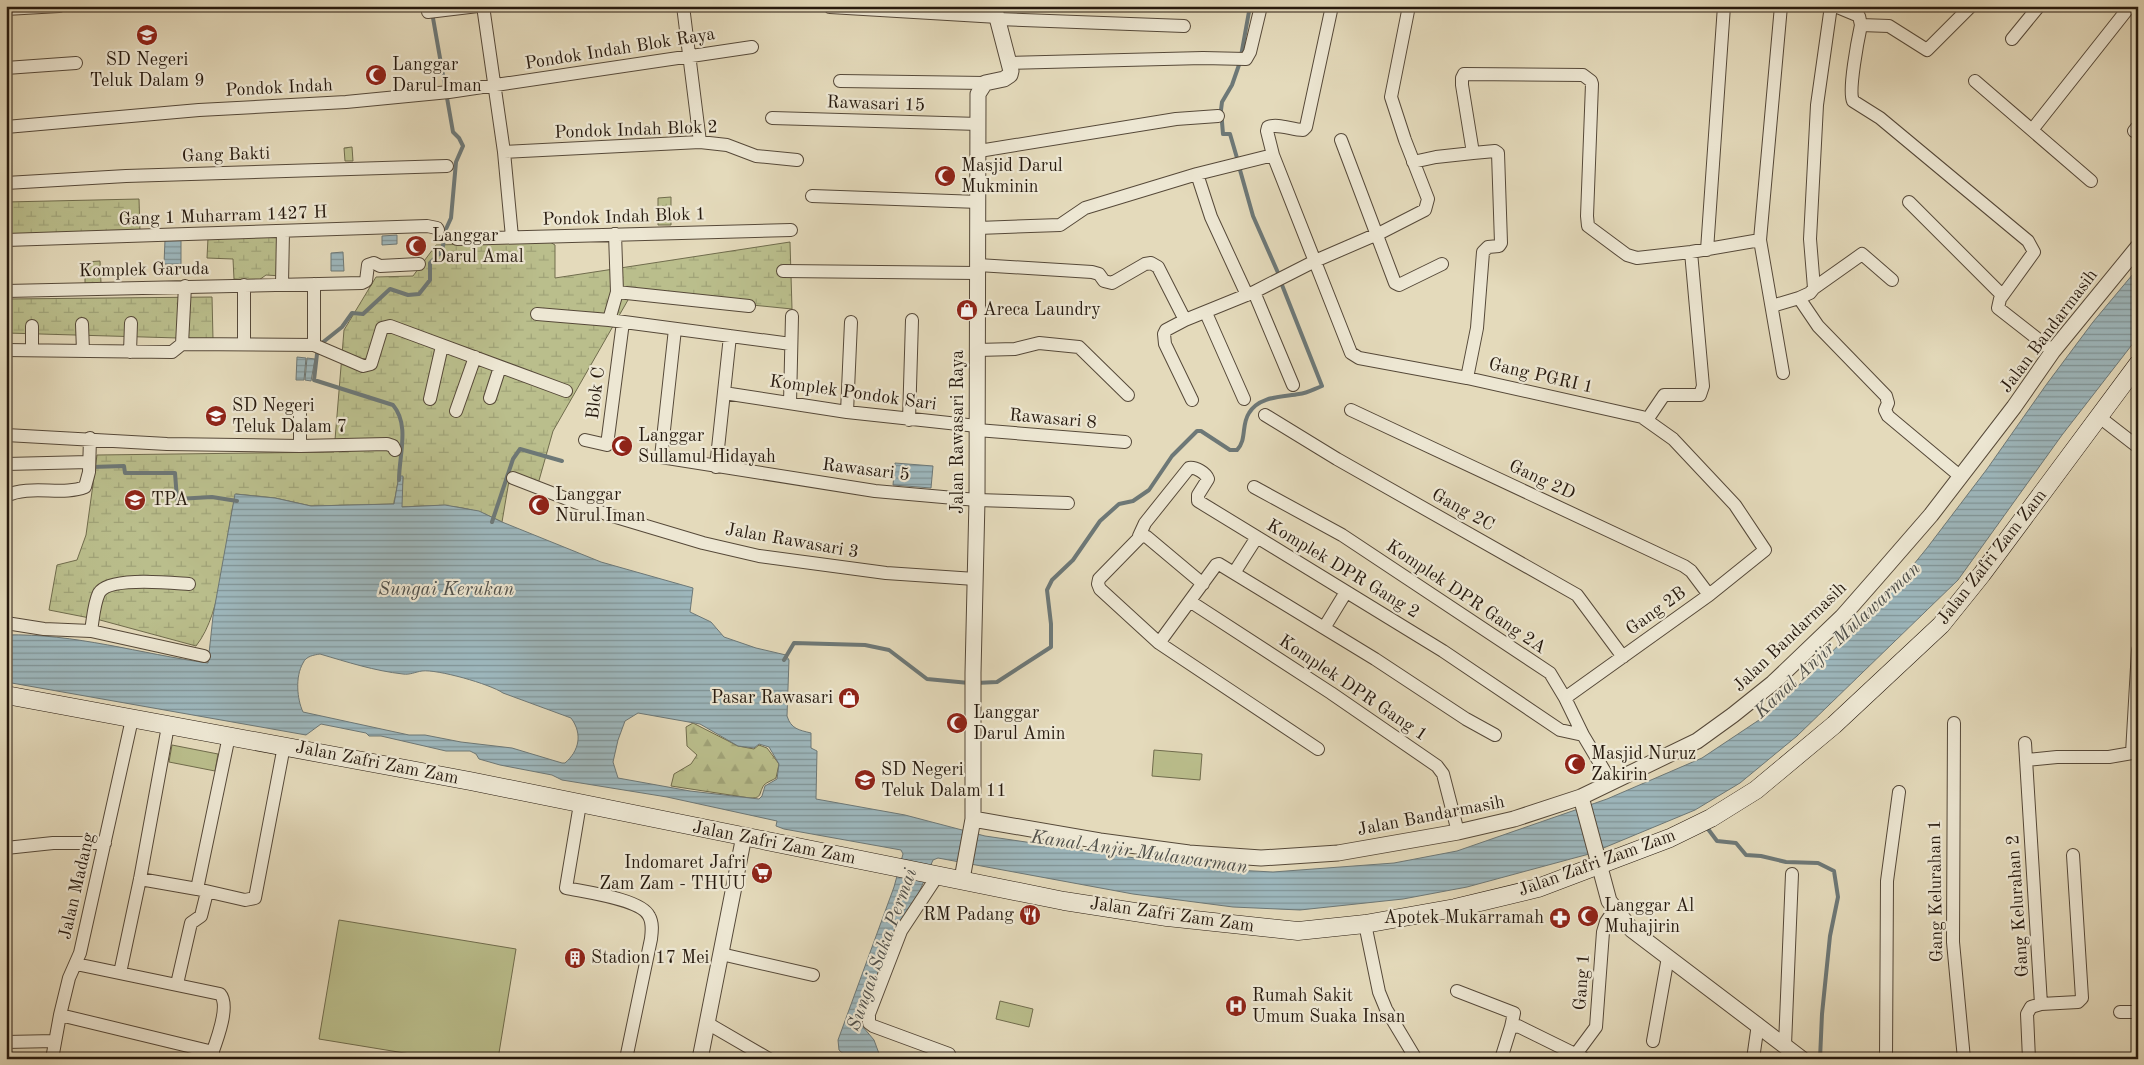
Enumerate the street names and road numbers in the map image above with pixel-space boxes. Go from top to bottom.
street label: Pondok Indah Blok Raya [523,25,717,73]
street label: Pondok Indah [225,76,333,100]
street label: Rawasari 15 [826,93,926,115]
street label: Pondok Indah Blok 2 [554,118,718,142]
street label: Gang Bakti [182,144,271,166]
street label: Gang 1 Muharram 1427 H [118,203,328,229]
street label: Pondok Indah Blok 1 [542,205,706,229]
street label: Komplek Garuda [78,260,210,280]
street label: Jalan Bandarmasih [1997,266,2101,396]
street label: Jalan Rawasari Raya [949,350,967,514]
street label: Gang PGRI 1 [1487,355,1595,397]
street label: Blok C [584,366,608,420]
street label: Komplek Pondok Sari [768,372,938,414]
street label: Rawasari 8 [1008,406,1098,432]
street label: Rawasari 5 [821,456,911,484]
street label: Gang 2D [1506,457,1578,503]
street label: Gang 2C [1429,485,1497,535]
street label: Jalan Zafri Zam Zam [1934,486,2050,628]
street label: Komplek DPR Gang 2 [1264,516,1422,622]
street label: Jalan Rawasari 3 [724,520,860,562]
street label: Komplek DPR Gang 2A [1383,537,1549,657]
street label: Jalan Bandarmasih [1730,578,1850,695]
street label: Gang 2B [1623,583,1689,639]
street label: Komplek DPR Gang 1 [1276,632,1430,744]
street label: Jalan Zafri Zam Zam [294,738,460,788]
street label: Jalan Bandarmasih [1356,793,1506,839]
street label: Jalan Zafri Zam Zam [691,818,857,868]
street label: Gang Kelurahan 1 [1926,819,1946,963]
street label: Jalan Zafri Zam Zam [1516,826,1678,900]
street label: Jalan Madang [56,831,98,941]
street label: Gang Kelurahan 2 [2004,834,2032,978]
street label: Jalan Zafri Zam Zam [1089,895,1255,935]
street label: Gang 1 [1571,953,1593,1011]

